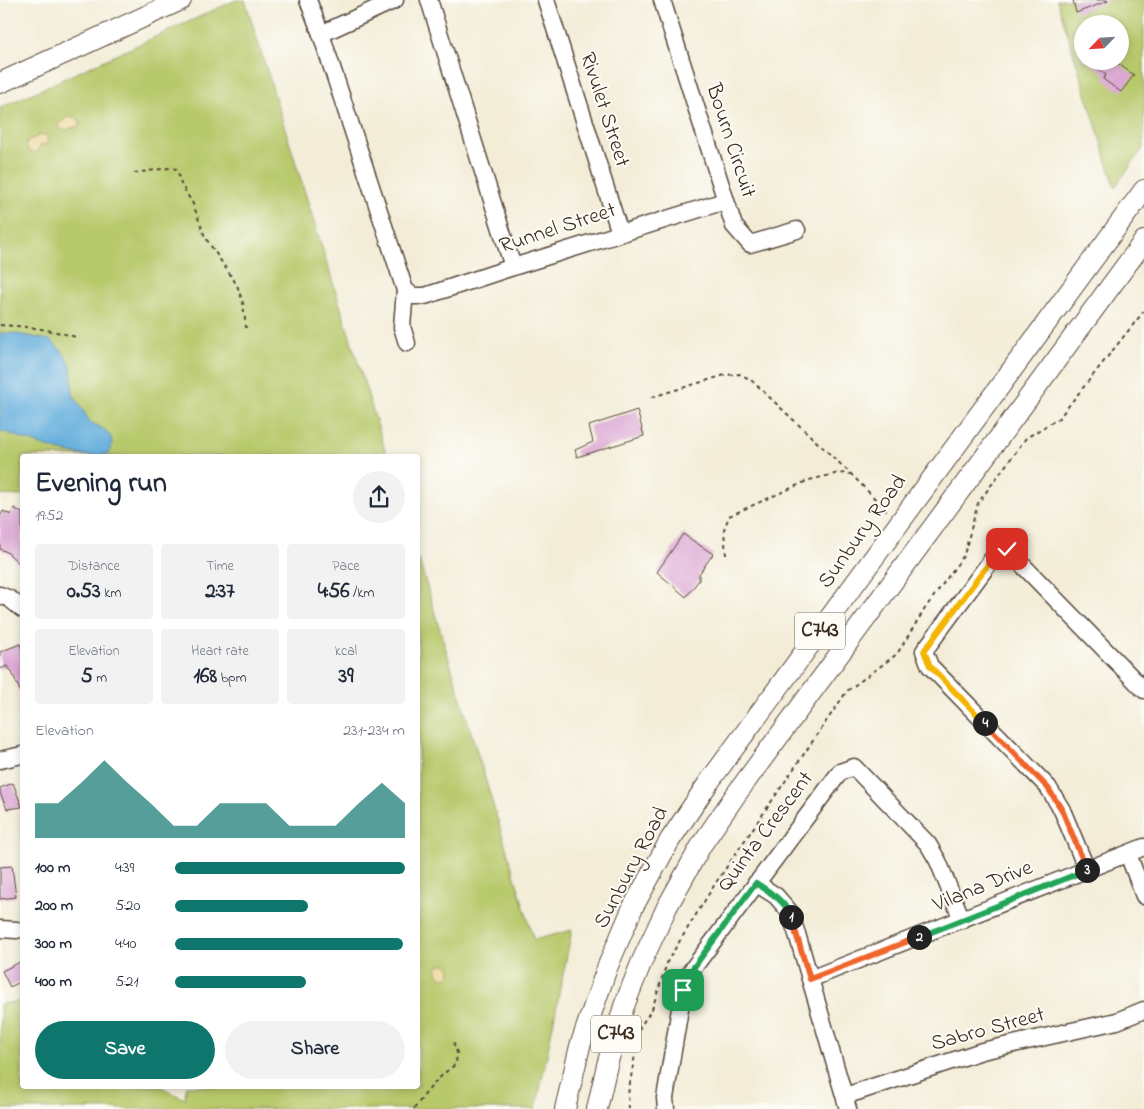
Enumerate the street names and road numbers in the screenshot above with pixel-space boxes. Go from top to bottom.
street label: Rivulet Street [570,48,638,172]
street label: Bourn Circuit [696,79,764,203]
street label: Runnel Street [496,195,621,263]
street label: Sunbury Road [811,468,916,596]
road number: C743 [795,612,845,650]
street label: Quinta Crescent [710,764,822,899]
street label: Sunbury Road [586,801,678,935]
street label: Vilana Drive [927,852,1038,922]
street label: Sabro Street [927,999,1049,1061]
road number: C743 [591,1016,641,1052]

